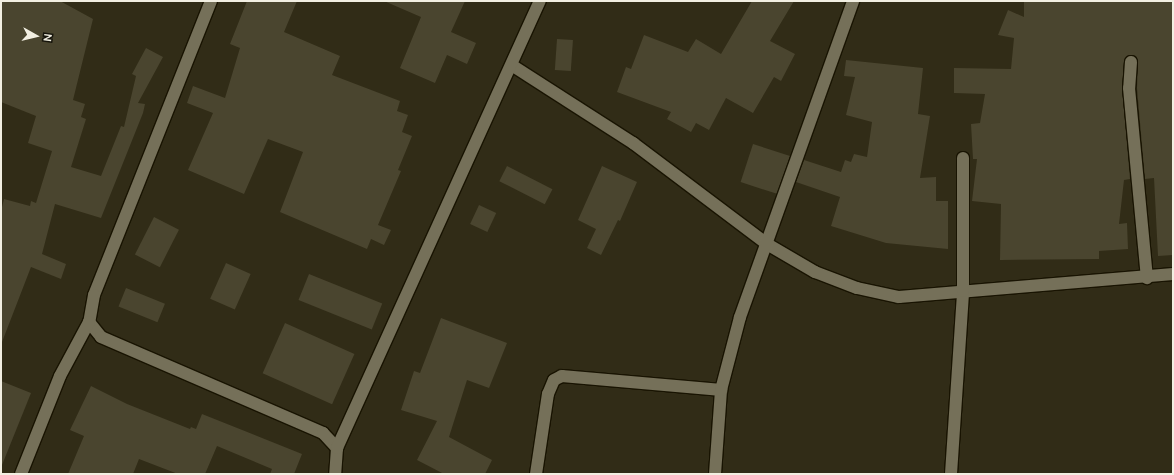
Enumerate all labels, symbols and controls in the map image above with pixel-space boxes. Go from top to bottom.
north arrow [16,16,56,56]
text: N [41,33,54,43]

